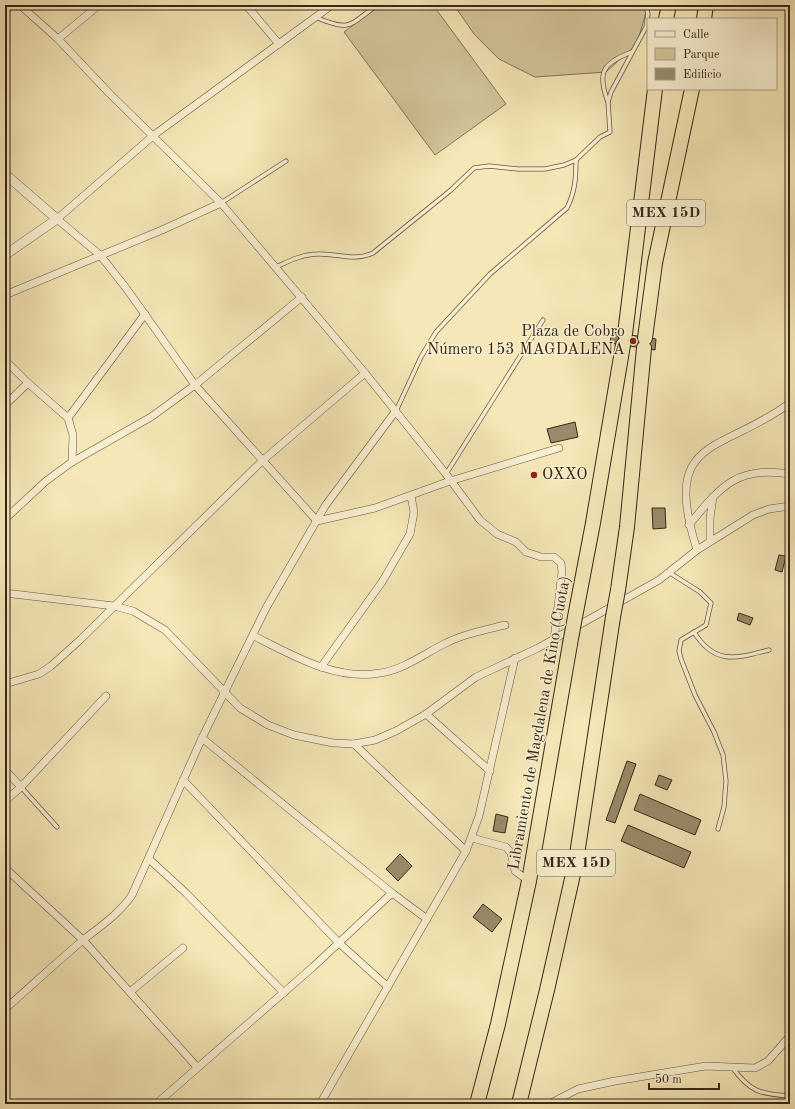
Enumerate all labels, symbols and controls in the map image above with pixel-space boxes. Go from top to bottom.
legend [647,18,777,90]
text: Calle [683,29,709,41]
text: Parque [683,49,720,61]
text: Edificio [683,69,722,81]
road number: MEX 15D [627,200,705,226]
place label: Plaza de Cobro Número 153 MAGDALENA [427,324,625,358]
marker: Plaza de Cobro Número 153 MAGDALENA [628,336,638,346]
place label: OXXO [542,467,588,483]
marker: OXXO [529,470,539,480]
street label: Libramiento de Magdalena de Kino (Cuota) [505,575,574,871]
road number: MEX 15D [537,850,615,876]
scale bar [649,1065,719,1091]
text: 50 m [655,1073,682,1086]

